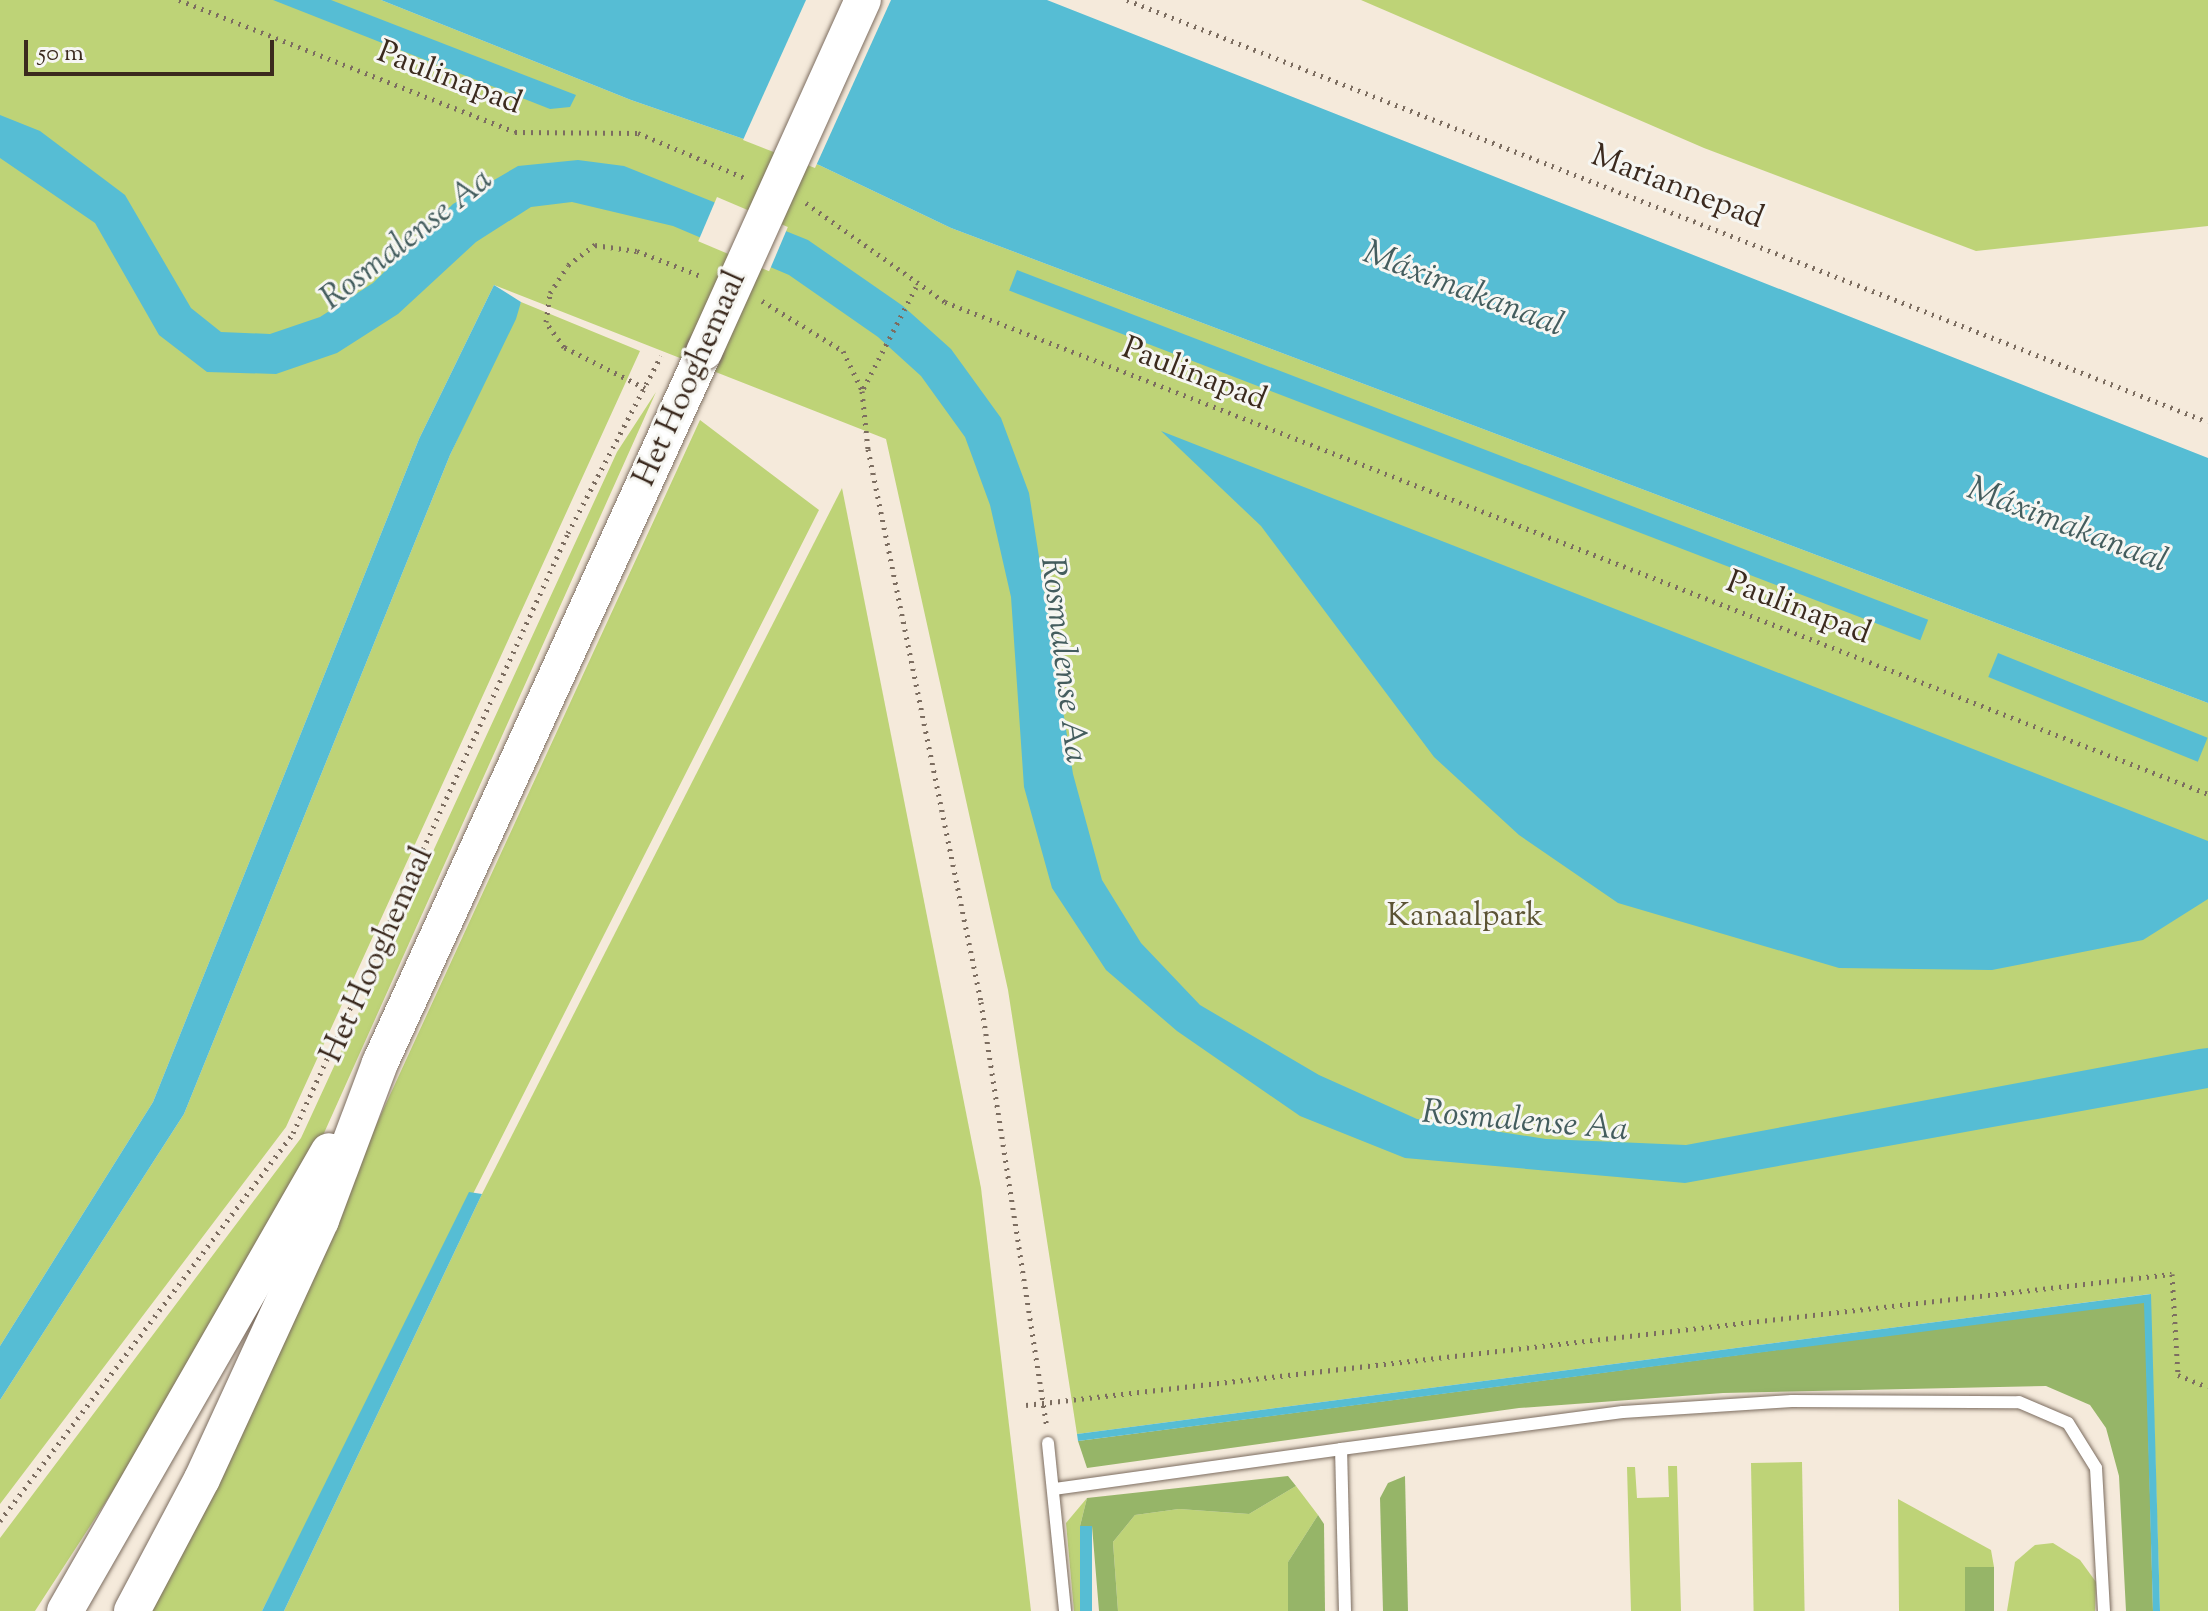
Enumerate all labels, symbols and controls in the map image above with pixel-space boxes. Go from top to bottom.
scale bar [28,24,278,74]
street label: Paulinapad [371,34,527,124]
text: 50 m [38,37,84,71]
street label: Mariannepad [1585,138,1769,238]
water label: Rosmalense Aa [313,160,501,320]
water label: Máximakanaal [1357,233,1569,347]
street label: Het Hooghemaal [626,265,756,493]
street label: Paulinapad [1116,330,1272,420]
water label: Máximakanaal [1961,469,2173,583]
water label: Rosmalense Aa [1030,555,1096,765]
street label: Paulinapad [1720,564,1876,654]
street label: Het Hooghemaal [313,841,443,1069]
park label: Kanaalpark [1387,898,1543,936]
water label: Rosmalense Aa [1420,1093,1630,1151]

